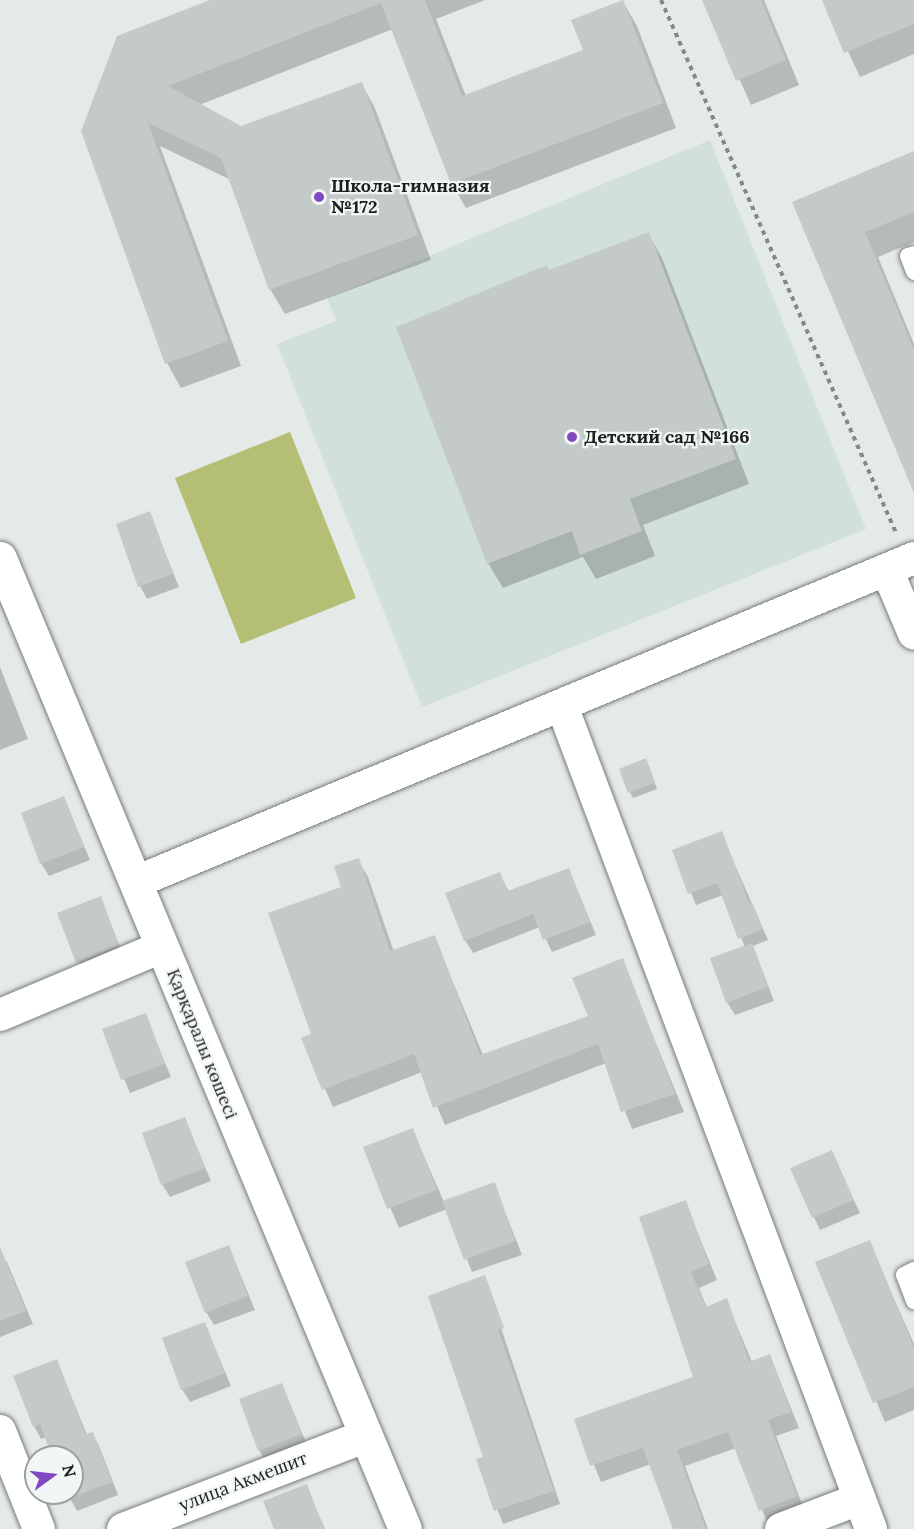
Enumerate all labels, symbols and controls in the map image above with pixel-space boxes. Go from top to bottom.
place label: Школа-гимназия №172 [331,176,490,219]
marker: Школа-гимназия №172 [312,190,326,204]
place label: Детский сад №166 [584,426,750,448]
marker: Детский сад №166 [565,430,579,444]
street label: Қарқаралы көшесі [162,966,242,1122]
north arrow [24,1445,84,1505]
street label: улица Акмешит [176,1448,310,1516]
text: N [58,1462,81,1479]

